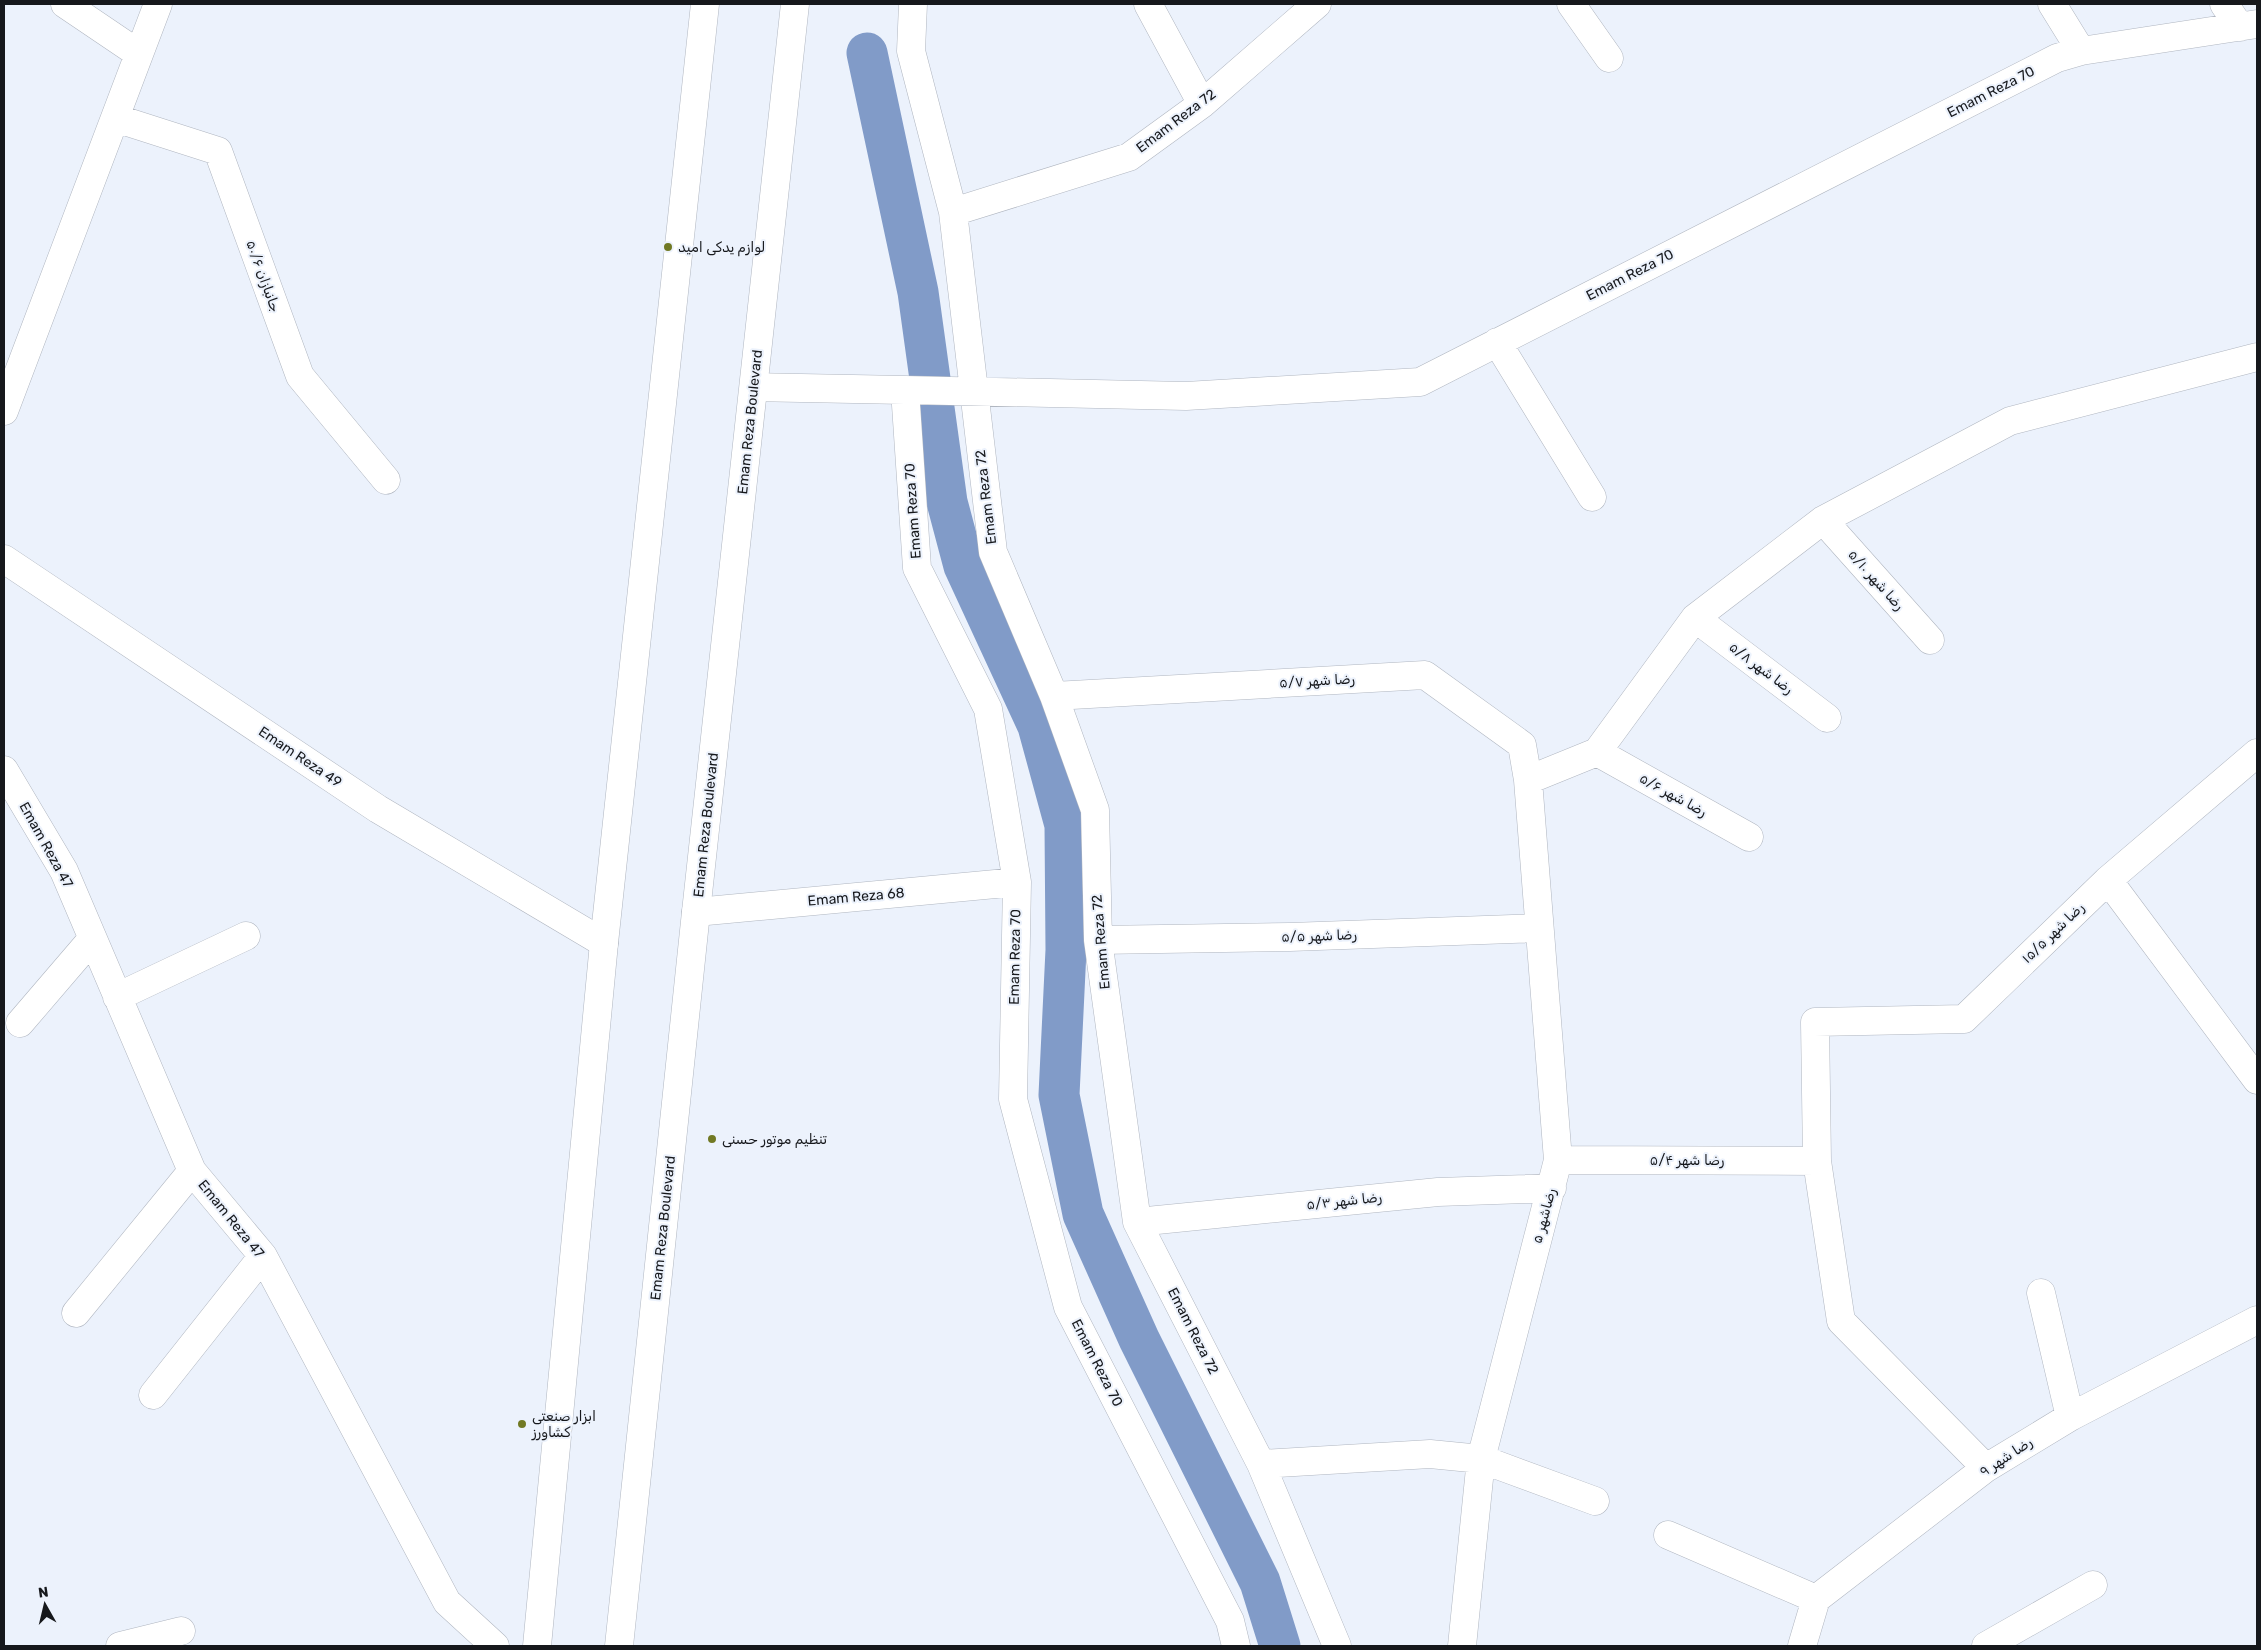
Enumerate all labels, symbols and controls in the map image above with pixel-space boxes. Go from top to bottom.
street label: Emam Reza 70 [1944,63,2038,121]
street label: Emam Reza 72 [1133,86,1219,156]
street label: جانبازان ۵۰/۶ [242,238,284,314]
place label: لوازم یدکی امید [678,239,765,257]
marker: لوازم یدکی امید [662,241,674,253]
street label: Emam Reza 70 [1583,246,1677,304]
street label: Emam Reza Boulevard [734,349,766,495]
street label: Emam Reza 72 [972,449,1000,545]
street label: Emam Reza 70 [901,463,925,559]
street label: رضا شهر ۵/۱۰ [1844,546,1908,614]
street label: رضا شهر ۵/۸ [1726,638,1796,698]
street label: رضا شهر ۵/۷ [1279,671,1355,691]
street label: Emam Reza 49 [255,723,345,791]
street label: Emam Reza Boulevard [690,752,722,898]
street label: رضا شهر ۵/۶ [1636,770,1710,820]
street label: Emam Reza 47 [15,799,77,891]
street label: Emam Reza 68 [807,884,905,910]
street label: Emam Reza 72 [1088,894,1114,990]
street label: رضا شهر ۱۵/۵ [2018,899,2088,967]
street label: Emam Reza 70 [1006,909,1024,1005]
street label: رضا شهر ۵/۵ [1281,926,1357,946]
place label: تنظیم موتور حسنی [722,1131,827,1148]
marker: تنظیم موتور حسنی [706,1133,718,1145]
street label: رضا شهر ۵/۴ [1650,1152,1724,1169]
street label: Emam Reza Boulevard [647,1155,679,1301]
street label: Emam Reza 47 [194,1177,268,1261]
street label: رضاشهر ۵ [1528,1186,1560,1246]
street label: ۵/۳ رضا شهر [1305,1189,1383,1213]
street label: Emam Reza 72 [1164,1285,1222,1377]
street label: Emam Reza 70 [1068,1316,1126,1410]
place label: ابزار صنعتی کشاورز [531,1408,596,1441]
marker: ابزار صنعتی کشاورز [516,1418,528,1430]
street label: رضا شهر ۹ [1976,1434,2036,1480]
north arrow [20,1580,70,1630]
text: N [37,1584,49,1602]

